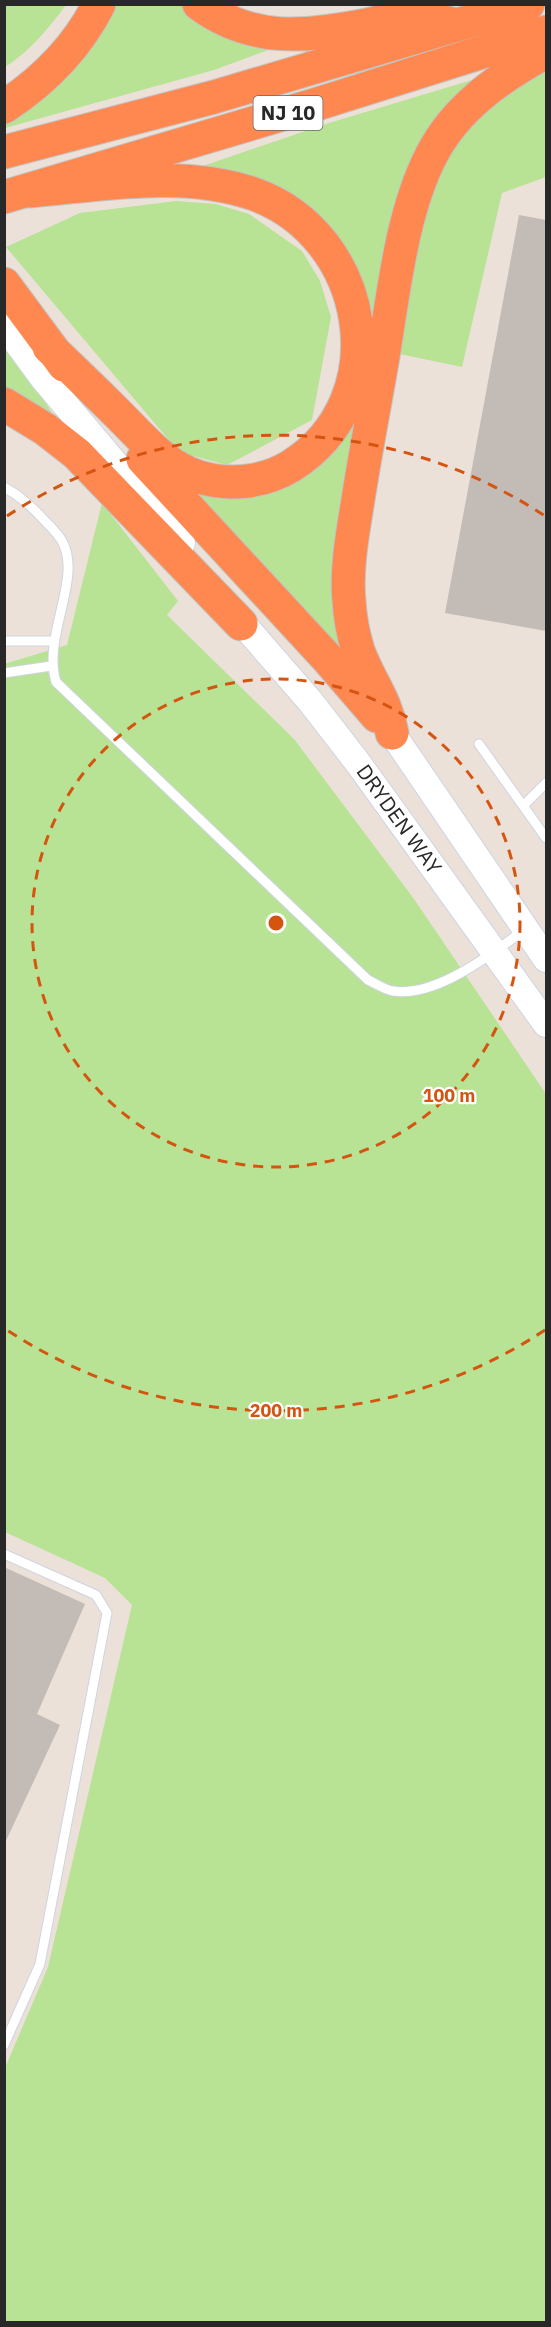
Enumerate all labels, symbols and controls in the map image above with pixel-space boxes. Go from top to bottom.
road number: NJ 10 [254,96,322,130]
street label: DRYDEN WAY [351,759,449,880]
centre of rings [266,913,286,933]
text: 100 m [423,1084,475,1107]
text: 200 m [250,1399,302,1422]

